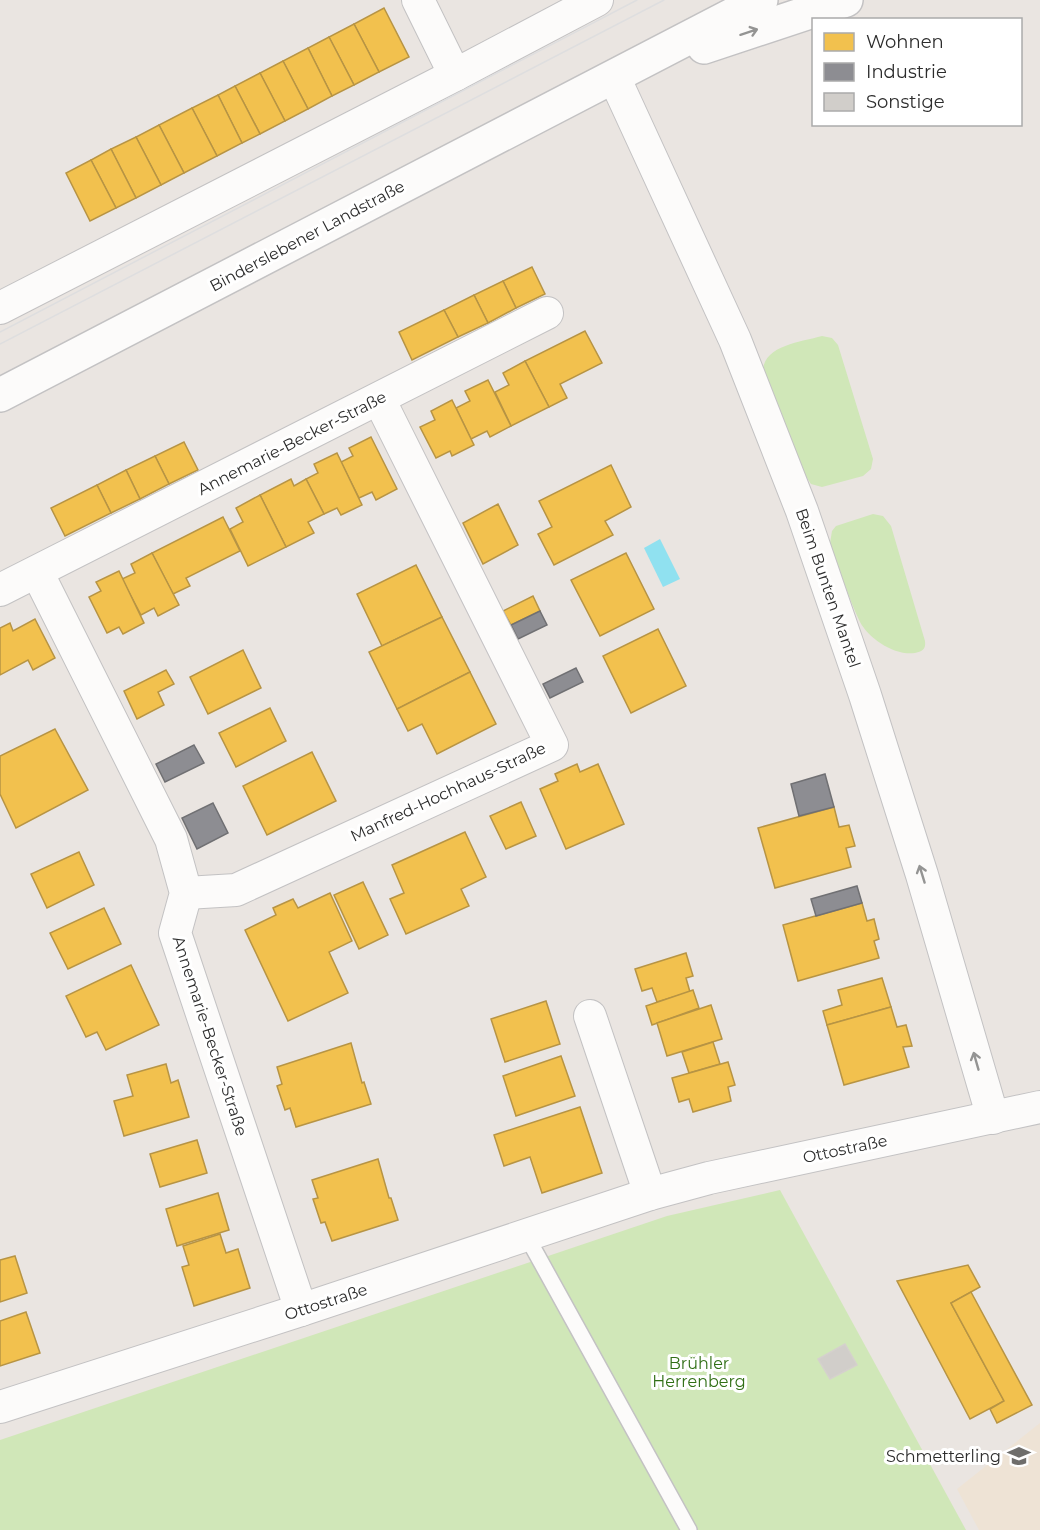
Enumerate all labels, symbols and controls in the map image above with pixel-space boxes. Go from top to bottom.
legend [812,18,1022,126]
one-way arrow [739,26,758,37]
text: Wohnen [866,31,944,53]
text: Industrie [866,61,947,83]
text: Sonstige [866,91,945,113]
street label: Binderslebener Landstraße [206,176,408,296]
street label: Annemarie-Becker-Straße [194,387,390,499]
street label: Beim Bunten Mantel [792,506,864,670]
street label: Manfred-Hochhaus-Straße [347,738,549,846]
one-way arrow [916,865,927,884]
street label: Annemarie-Becker-Straße [169,934,251,1138]
one-way arrow [970,1052,981,1071]
street label: Ottostraße [801,1131,889,1167]
street label: Ottostraße [282,1280,370,1324]
park label: Brühler Herrenberg [652,1354,746,1391]
school or university icon: Schmetterling [1006,1443,1032,1469]
place label: Schmetterling [886,1447,1001,1466]

